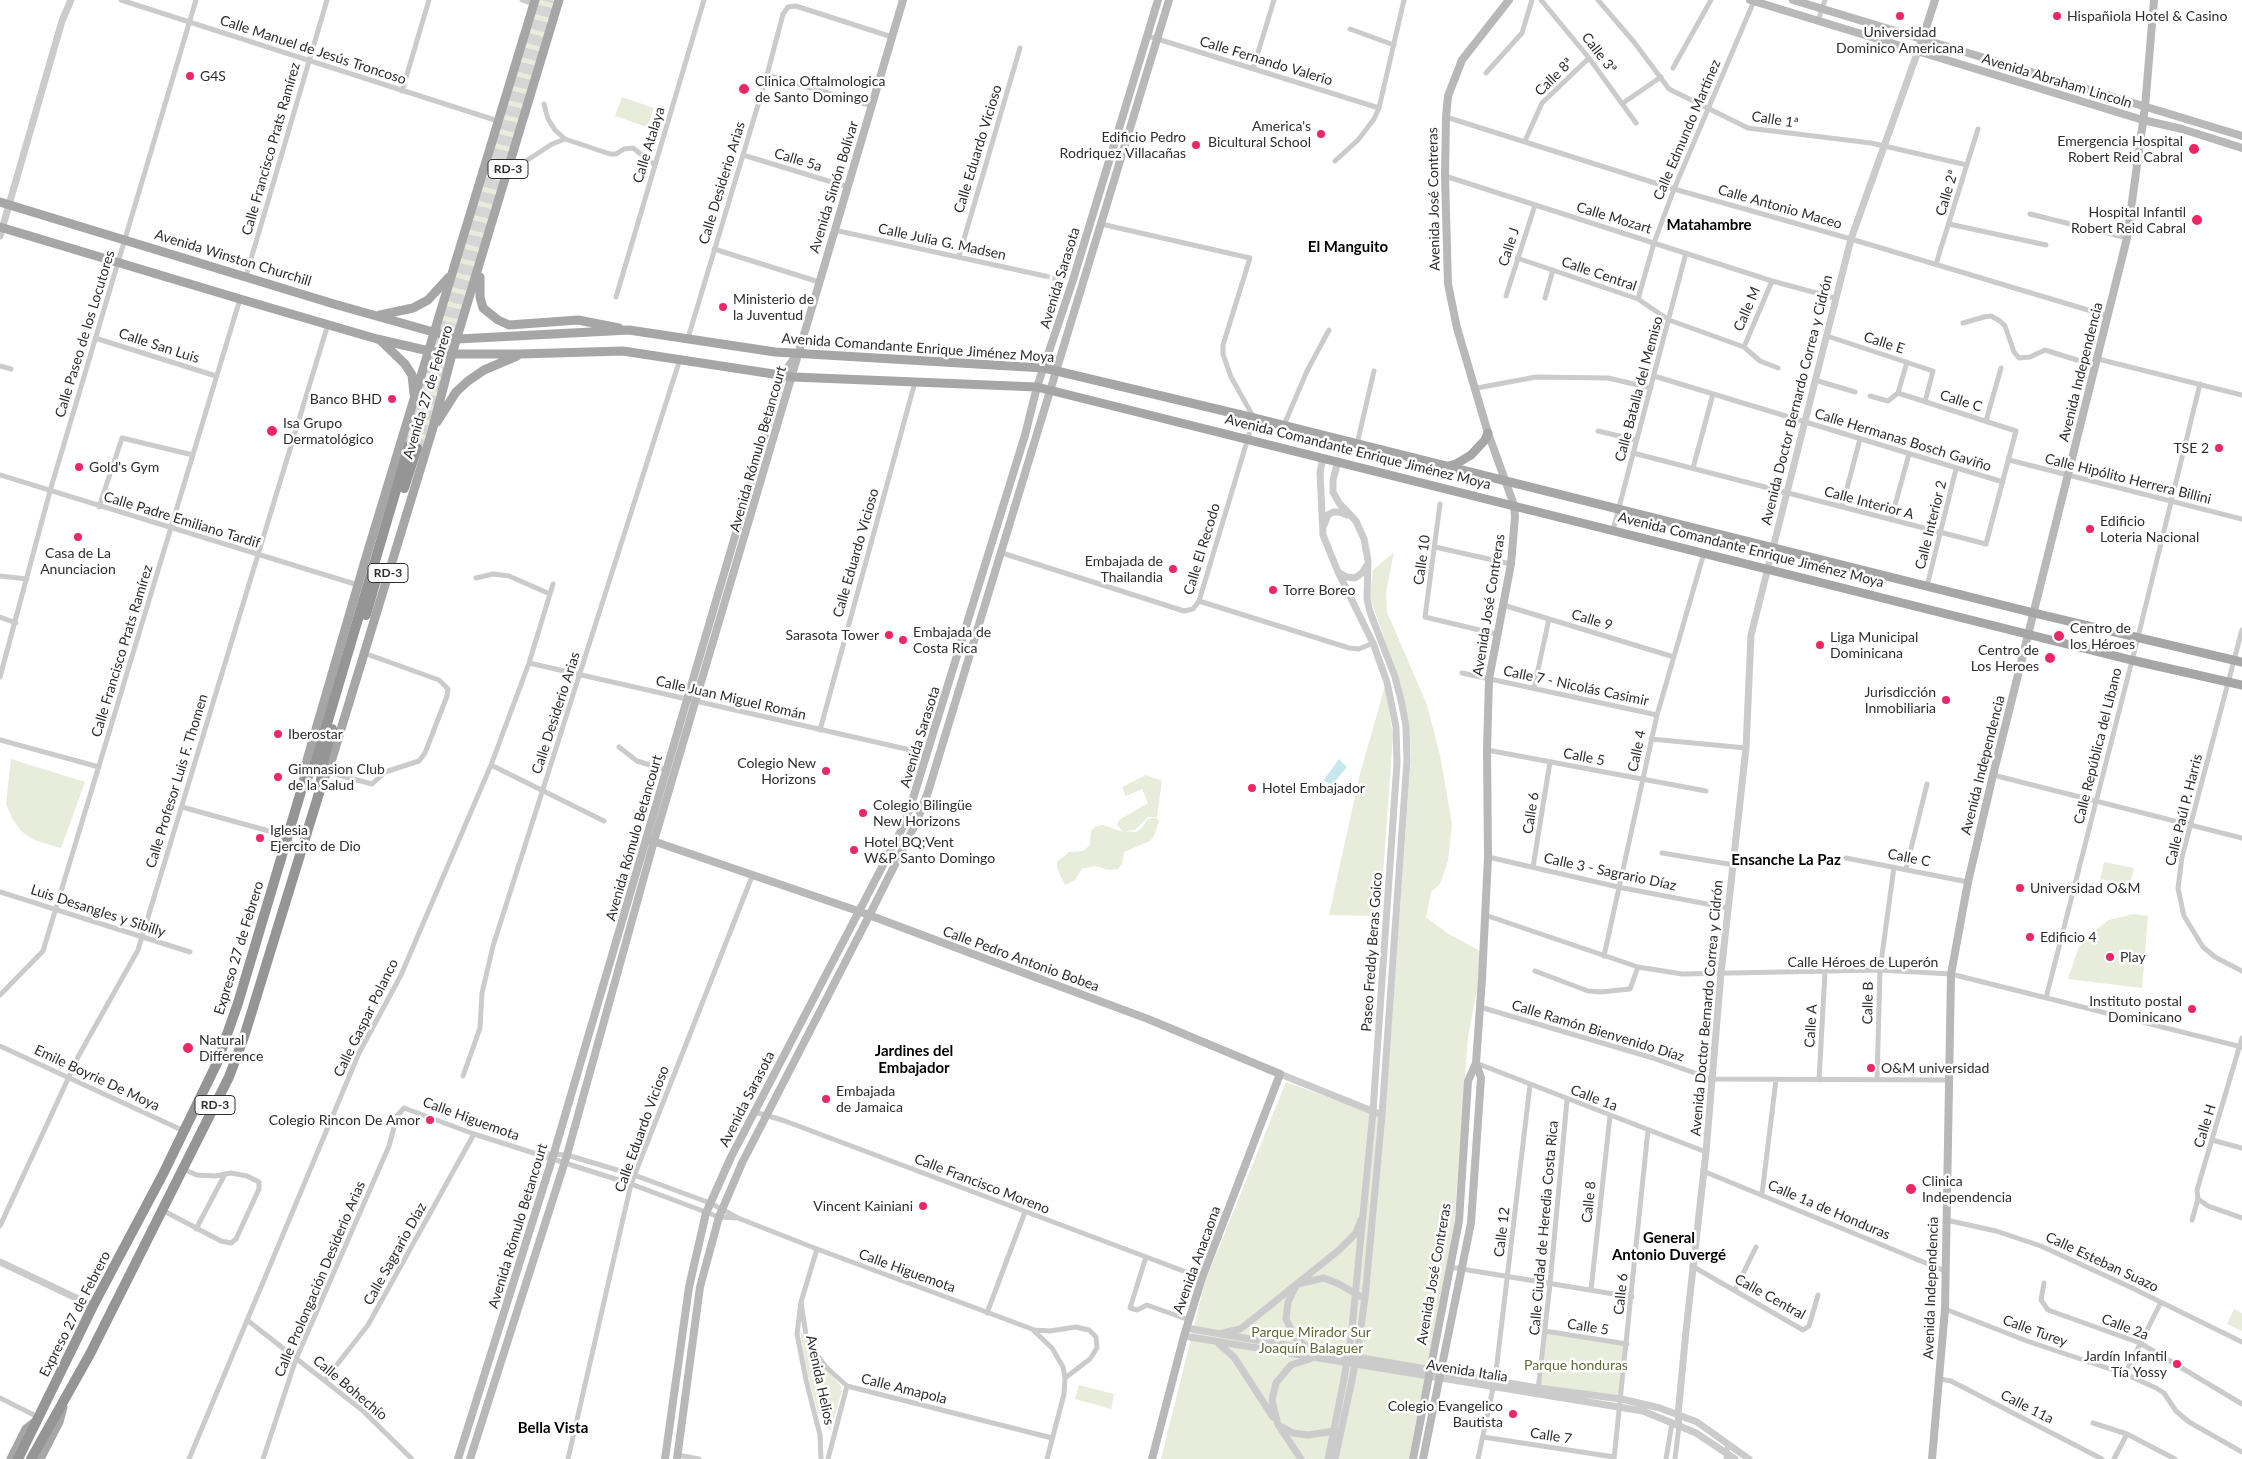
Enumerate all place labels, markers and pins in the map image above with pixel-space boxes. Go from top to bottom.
place label: Hispañiola Hotel & Casino [2067,8,2227,24]
marker: Universidad Dominico Americana [1894,10,1906,22]
marker: Hispañiola Hotel & Casino [2051,10,2063,22]
place label: Universidad Dominico Americana [1836,24,1964,56]
place label: G4S [200,68,226,84]
marker: G4S [184,70,196,82]
place label: Clinica Oftalmologica de Santo Domingo [755,73,885,105]
marker: Clinica Oftalmologica de Santo Domingo [737,82,751,96]
place label: America's Bicultural School [1208,118,1311,150]
marker: America's Bicultural School [1315,128,1327,140]
place label: Edificio Pedro Rodriquez Villacañas [1060,129,1186,162]
place label: Emergencia Hospital Robert Reid Cabral [2057,133,2183,166]
marker: Edificio Pedro Rodriquez Villacañas [1190,139,1202,151]
marker: Emergencia Hospital Robert Reid Cabral [2187,142,2201,156]
place label: Hospital Infantil Robert Reid Cabral [2071,204,2186,236]
marker: Hospital Infantil Robert Reid Cabral [2190,213,2204,227]
place label: Ministerio de la Juventud [733,291,814,324]
marker: Ministerio de la Juventud [717,301,729,313]
place label: Banco BHD [310,391,382,407]
marker: Banco BHD [386,393,398,405]
place label: Isa Grupo Dermatológico [283,415,374,448]
marker: Isa Grupo Dermatológico [265,424,279,438]
place label: TSE 2 [2173,440,2209,456]
marker: TSE 2 [2213,442,2225,454]
place label: Gold's Gym [89,459,159,475]
marker: Gold's Gym [73,461,85,473]
place label: Edificio Loteria Nacional [2100,513,2199,546]
marker: Edificio Loteria Nacional [2084,523,2096,535]
marker: Casa de La Anunciacion [72,531,84,543]
place label: Casa de La Anunciacion [40,545,116,578]
place label: Embajada de Thailandia [1085,553,1163,586]
marker: Embajada de Thailandia [1167,563,1179,575]
place label: Torre Boreo [1283,582,1355,598]
marker: Torre Boreo [1267,584,1279,596]
place label: Centro de los Héroes [2070,620,2135,652]
place label: Embajada de Costa Rica [913,624,991,656]
place label: Sarasota Tower [785,627,879,643]
marker: Sarasota Tower [883,629,895,641]
place label: Liga Municipal Dominicana [1830,629,1918,662]
marker: Centro de los Héroes [2052,629,2066,643]
marker: Embajada de Costa Rica [897,634,909,646]
marker: Liga Municipal Dominicana [1814,639,1826,651]
place label: Centro de Los Heroes [1971,642,2039,674]
marker: Centro de Los Heroes [2043,651,2057,665]
place label: Jurisdicción Inmobiliaria [1864,684,1936,716]
marker: Jurisdicción Inmobiliaria [1940,694,1952,706]
place label: Iberostar [288,726,343,742]
marker: Iberostar [272,728,284,740]
place label: Colegio New Horizons [737,755,816,788]
place label: Gimnasion Club de la Salud [288,761,385,794]
marker: Colegio New Horizons [820,765,832,777]
marker: Gimnasion Club de la Salud [272,771,284,783]
place label: Hotel Embajador [1262,780,1365,796]
marker: Hotel Embajador [1246,782,1258,794]
place label: Colegio Bilingüe New Horizons [873,797,972,830]
marker: Colegio Bilingüe New Horizons [857,807,869,819]
place label: Iglesia Ejercito de Dio [270,822,361,854]
marker: Iglesia Ejercito de Dio [254,832,266,844]
place label: Hotel BQ;Vent W&P Santo Domingo [864,834,995,866]
marker: Hotel BQ;Vent W&P Santo Domingo [848,844,860,856]
place label: Universidad O&M [2030,880,2141,896]
marker: Universidad O&M [2014,882,2026,894]
place label: Edificio 4 [2040,929,2097,945]
marker: Edificio 4 [2024,931,2036,943]
place label: Play [2120,949,2146,965]
marker: Play [2104,951,2116,963]
place label: Instituto postal Dominicano [2089,993,2182,1026]
marker: Instituto postal Dominicano [2186,1003,2198,1015]
place label: Natural Difference [199,1032,263,1064]
marker: Natural Difference [181,1041,195,1055]
place label: O&M universidad [1881,1060,1989,1076]
marker: O&M universidad [1865,1062,1877,1074]
place label: Embajada de Jamaica [836,1083,903,1116]
marker: Embajada de Jamaica [820,1093,832,1105]
place label: Colegio Rincon De Amor [269,1112,420,1128]
marker: Colegio Rincon De Amor [424,1114,436,1126]
place label: Clinica Independencia [1922,1173,2012,1206]
marker: Clinica Independencia [1904,1182,1918,1196]
place label: Vincent Kainiani [813,1198,913,1214]
marker: Vincent Kainiani [917,1200,929,1212]
place label: Jardín Infantil Tía Yossy [2084,1348,2167,1380]
marker: Jardín Infantil Tía Yossy [2171,1358,2183,1370]
place label: Colegio Evangelico Bautista [1388,1398,1503,1430]
marker: Colegio Evangelico Bautista [1507,1408,1519,1420]

